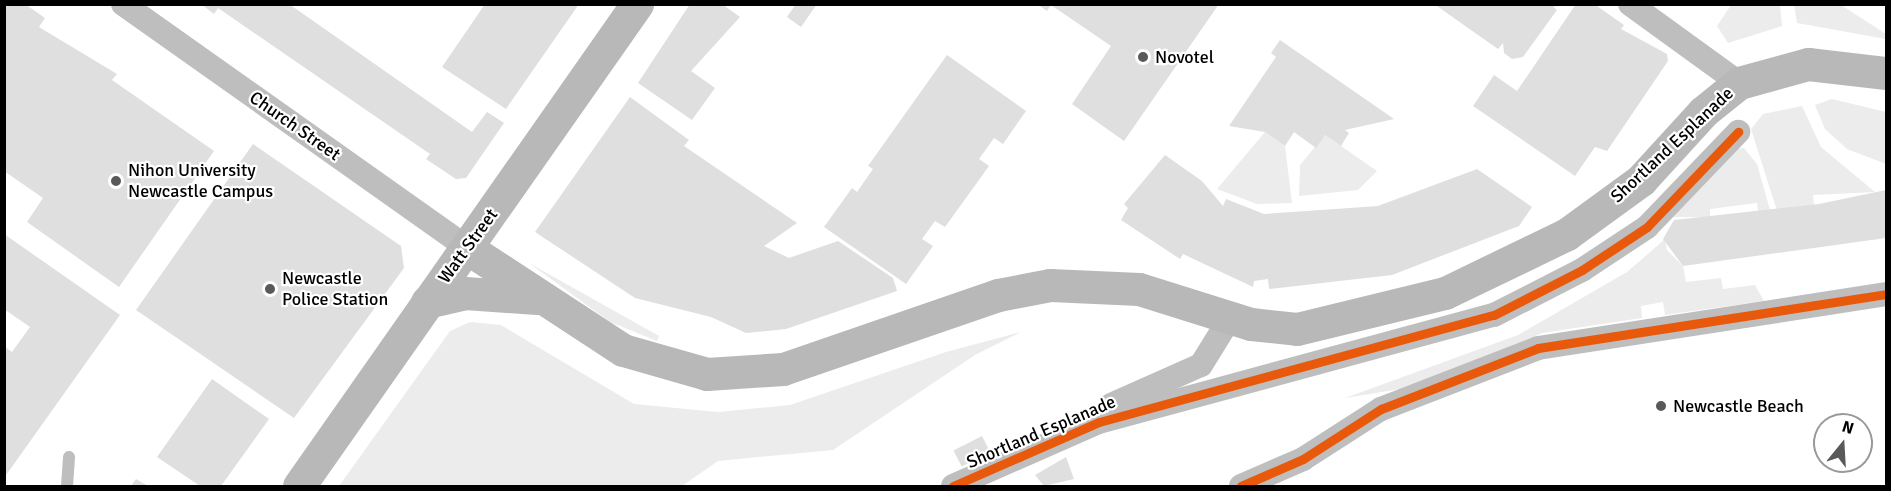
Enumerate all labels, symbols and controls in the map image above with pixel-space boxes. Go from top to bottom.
place label: Novotel [1155,46,1214,68]
marker: Novotel [1136,50,1150,64]
street label: Shortland Esplanade [1606,83,1738,207]
street label: Church Street [245,87,345,165]
place label: Nihon University Newcastle Campus [128,160,273,202]
marker: Nihon University Newcastle Campus [109,174,123,188]
street label: Watt Street [434,204,502,288]
place label: Newcastle Police Station [282,268,388,310]
marker: Newcastle Police Station [263,282,277,296]
street label: Shortland Esplanade [963,391,1119,473]
place label: Newcastle Beach [1673,395,1804,417]
marker: Newcastle Beach [1654,399,1668,413]
north arrow [1813,413,1873,473]
text: N [1840,417,1856,439]

